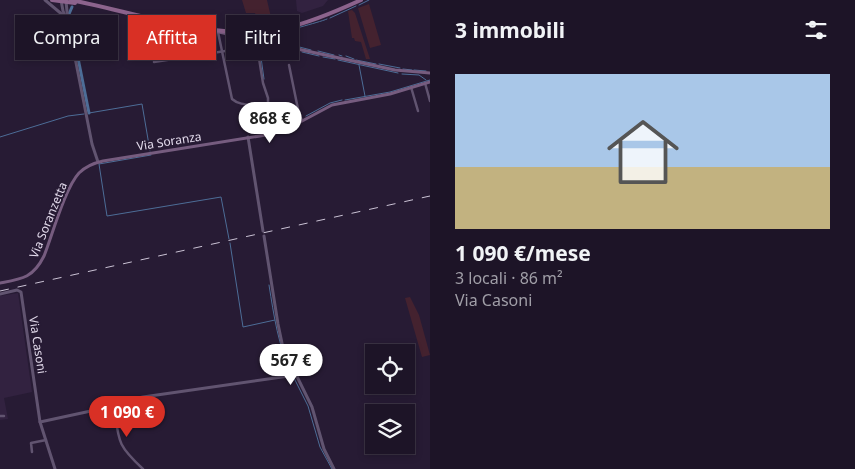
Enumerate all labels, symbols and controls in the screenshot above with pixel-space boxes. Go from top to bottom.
chip: Compra [15,15,118,60]
chip: Affitta [128,15,216,60]
chip: Filtri [226,15,299,60]
text: 3 immobili [455,16,565,44]
icon: filters [802,16,830,44]
pin: 868 € [235,102,305,144]
text: 868 € [250,107,290,129]
icon: home [598,107,688,197]
street label: Via Soranza [135,128,203,154]
street label: Via Soranzetta [25,179,71,261]
text: 1 090 €/mese [455,239,591,267]
text: 3 locali · 86 m² [455,267,563,289]
text: Via Casoni [455,289,532,311]
street label: Via Casoni [25,315,51,375]
pin: 567 € [256,344,326,386]
map controls [365,344,415,454]
button: locate [365,344,415,394]
text: 567 € [271,349,311,371]
pin: 1 090 € [81,396,173,438]
text: 1 090 € [100,401,154,423]
button: layers [365,404,415,454]

